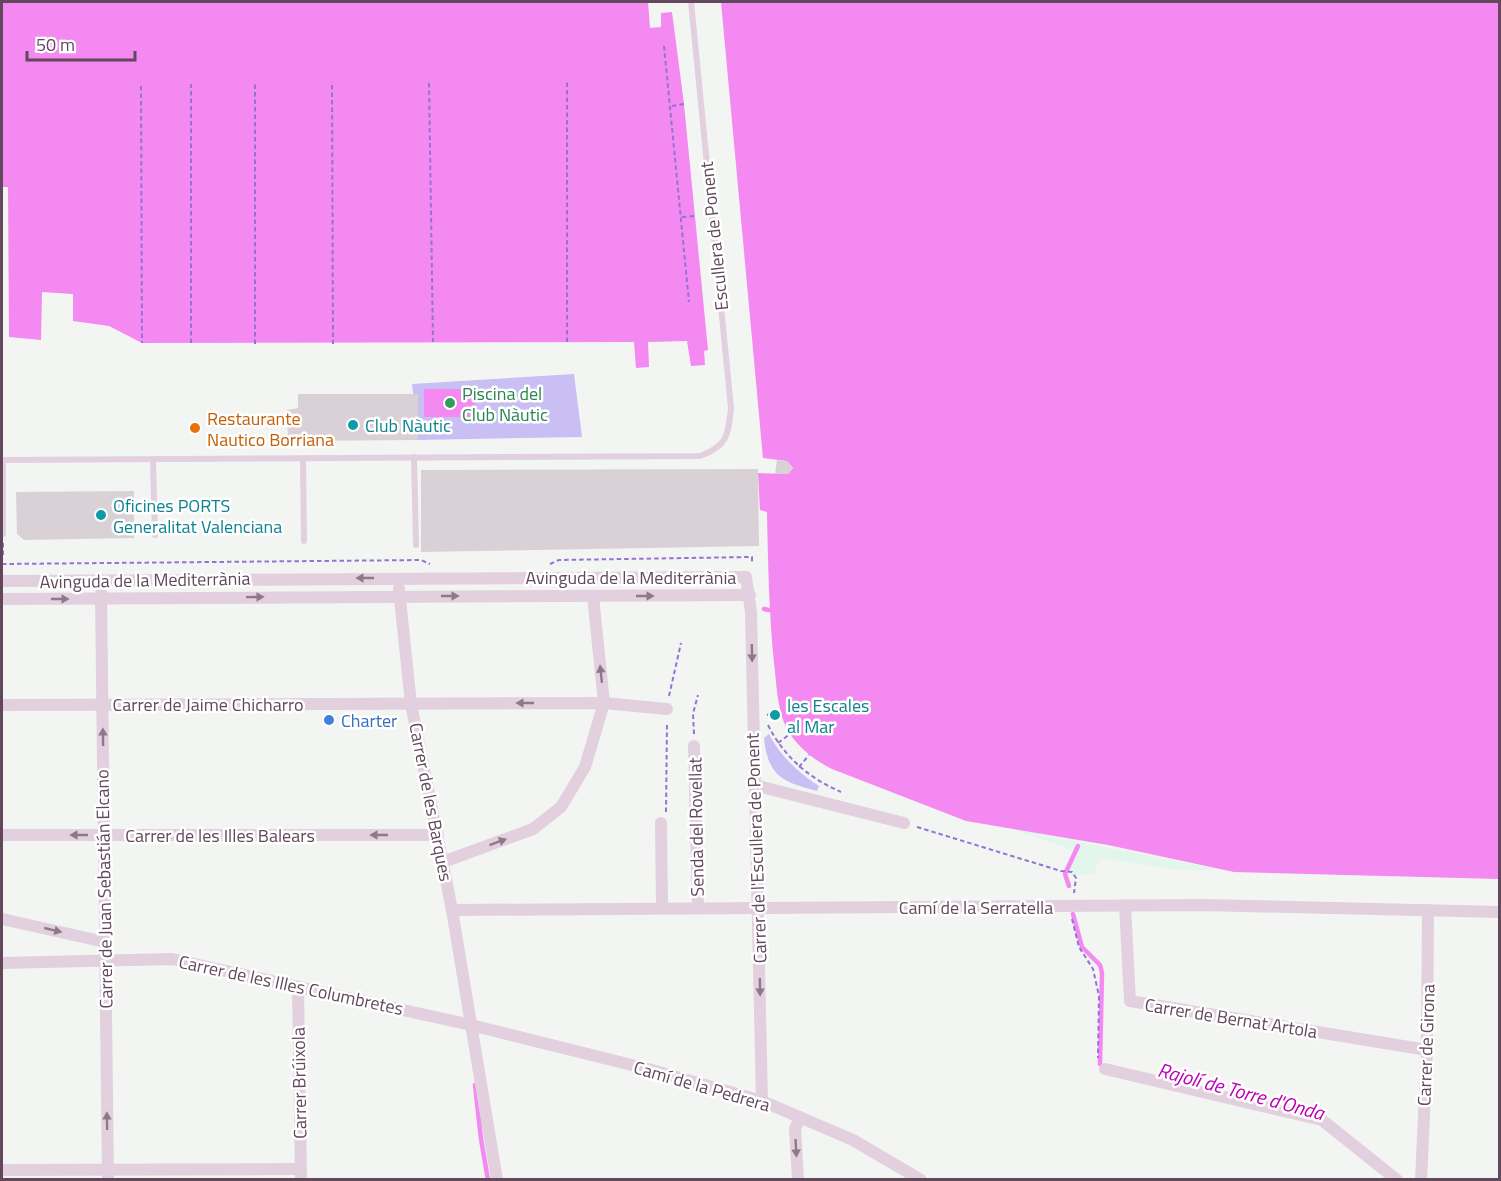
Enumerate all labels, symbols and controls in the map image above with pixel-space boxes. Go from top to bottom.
scale bar [27,24,135,62]
text: 50 m [36,31,75,58]
street label: Escullera de Ponent [693,159,735,312]
place label: Piscina del Club Nàutic [462,380,548,428]
marker: Piscina del Club Nàutic [443,396,457,410]
place label: Restaurante Nautico Borriana [207,405,334,453]
place label: Club Nàutic [365,412,451,439]
marker: Club Nàutic [346,418,360,432]
marker: Restaurante Nautico Borriana [188,421,202,435]
place label: Oficines PORTS Generalitat Valenciana [113,492,282,540]
marker: Oficines PORTS Generalitat Valenciana [94,508,108,522]
street label: Avinguda de la Mediterrània [526,564,736,591]
street label: Avinguda de la Mediterrània [39,565,251,595]
one-way arrow [355,573,374,583]
one-way arrow [440,591,459,601]
one-way arrow [635,591,654,600]
one-way arrow [245,592,264,602]
one-way arrow [50,594,69,604]
one-way arrow [747,644,757,663]
one-way arrow [596,664,606,683]
street label: Carrer de Jaime Chicharro [113,691,303,718]
place label: les Escales al Mar [787,692,869,740]
one-way arrow [515,699,534,708]
place label: Charter [341,707,397,734]
marker: les Escales al Mar [768,708,782,722]
marker: Charter [322,713,336,727]
street label: Carrer de les Barques [402,720,460,884]
one-way arrow [98,728,108,747]
street label: Carrer de l'Escullera de Ponent [738,732,774,964]
street label: Senda del Rovellat [681,756,711,897]
street label: Carrer de Juan Sebastián Elcano [88,769,120,1009]
street label: Carrer de les Illes Balears [125,822,315,849]
one-way arrow [70,830,89,840]
one-way arrow [370,830,389,840]
one-way arrow [489,837,507,846]
street label: Camí de la Serratella [899,894,1053,921]
one-way arrow [44,926,62,936]
street label: Carrer de les Illes Columbretes [176,948,406,1022]
one-way arrow [755,978,765,997]
street label: Carrer de Girona [1410,983,1442,1107]
street label: Carrer de Bernat Artola [1143,991,1319,1045]
street label: Carrer Brúixola [285,1027,313,1139]
street label: Camí de la Pedrera [630,1054,774,1118]
water label: Rajolí de Torre d'Onda [1154,1054,1329,1128]
one-way arrow [102,1112,112,1131]
one-way arrow [792,1138,801,1157]

